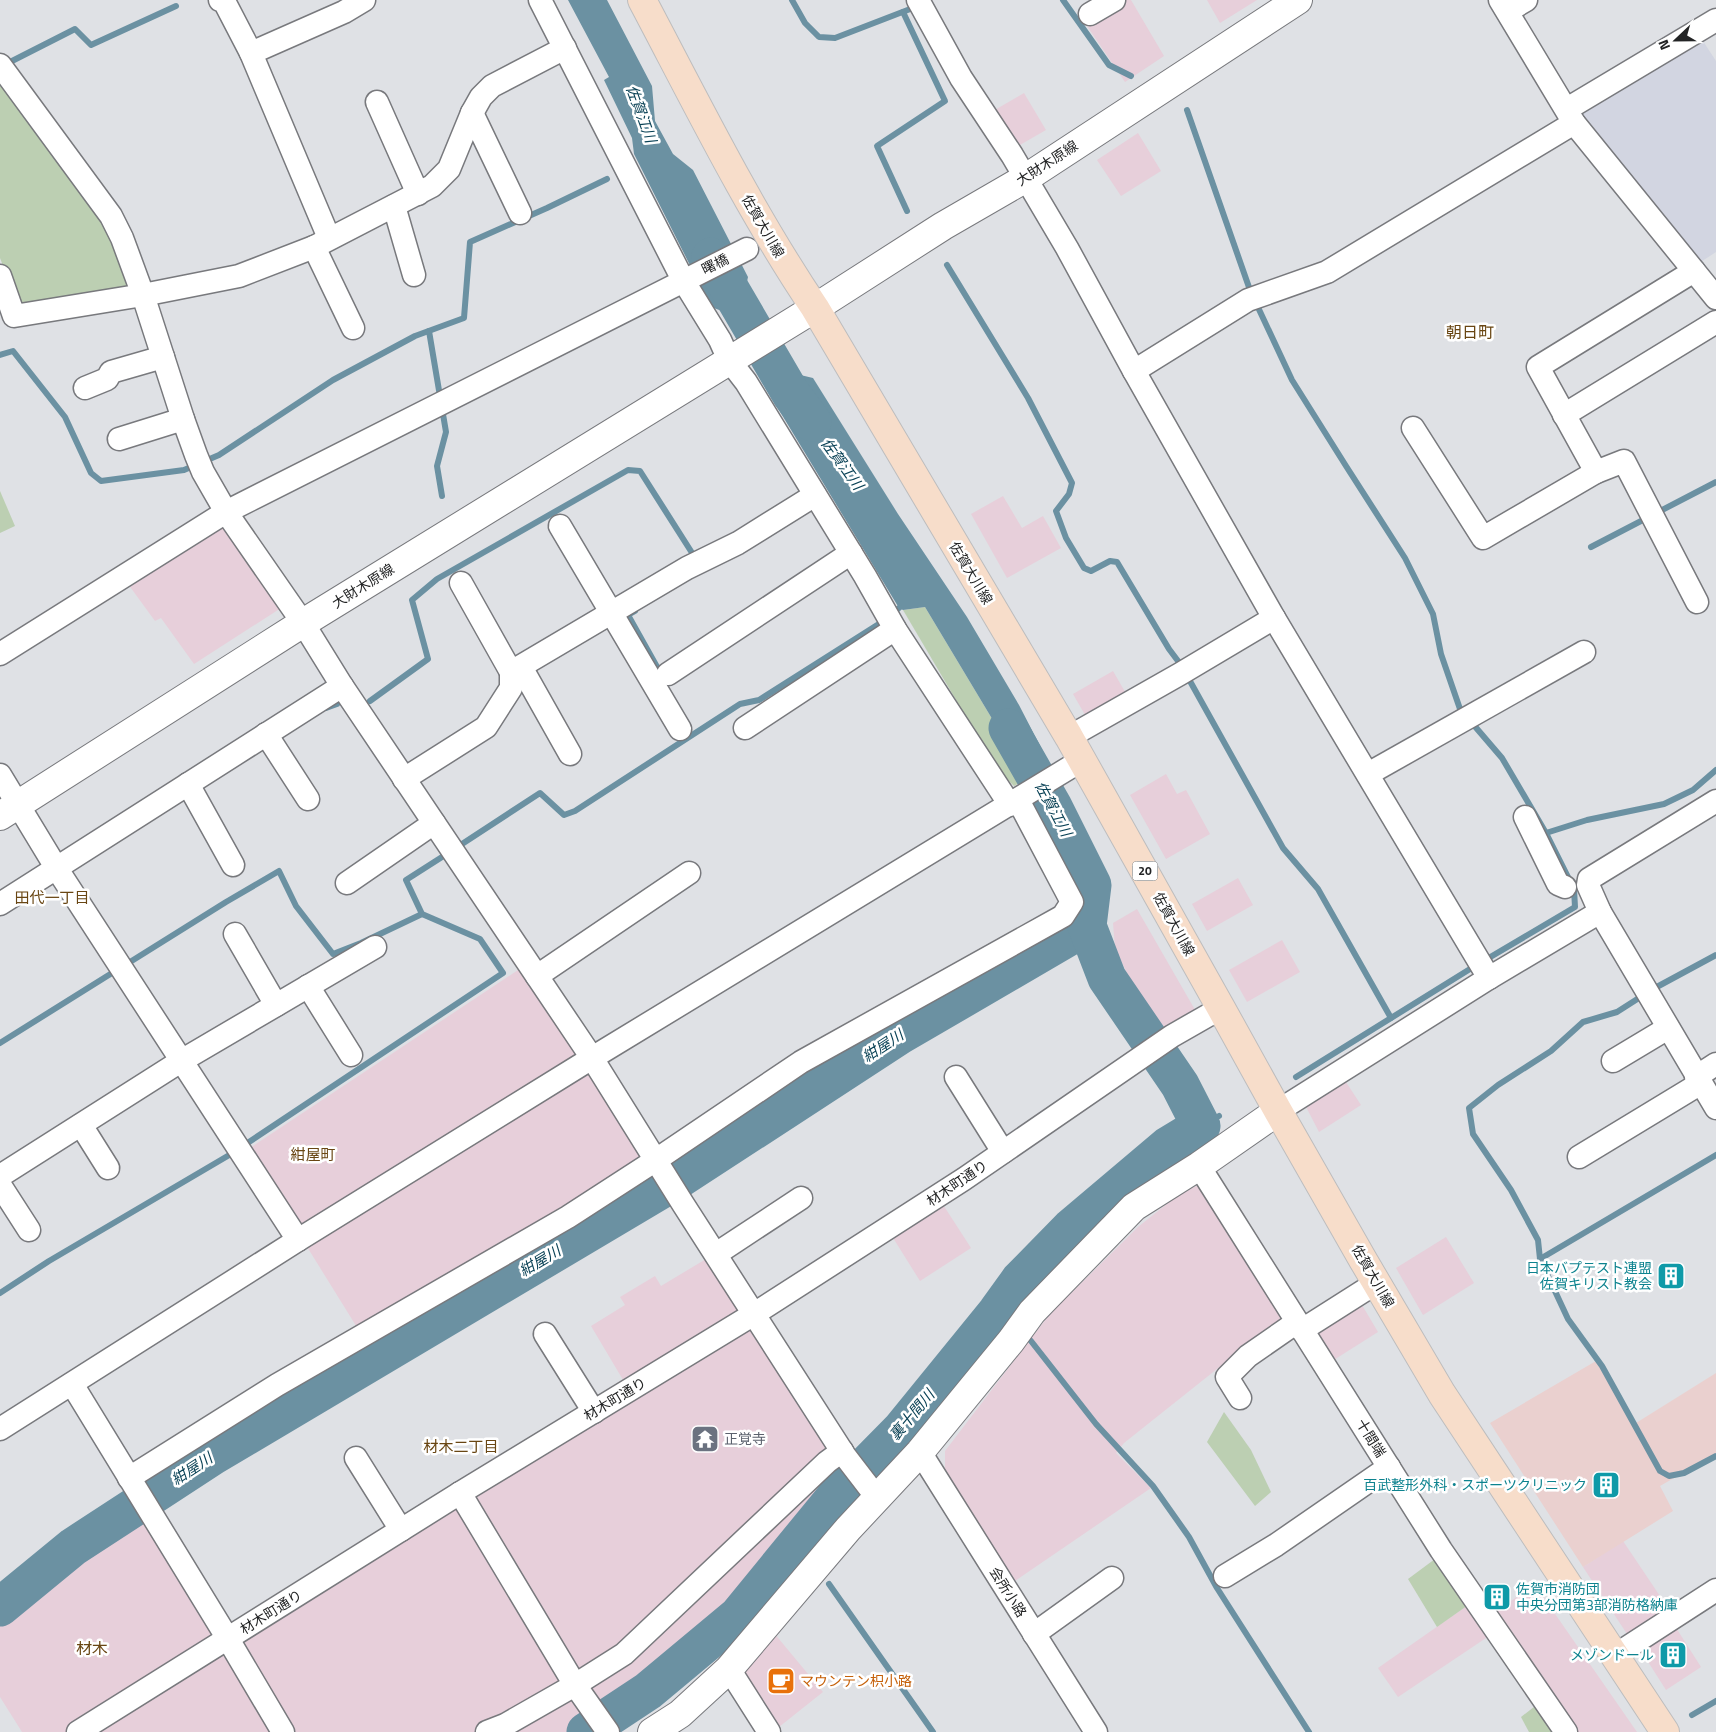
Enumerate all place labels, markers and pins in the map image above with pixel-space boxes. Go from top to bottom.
place label: 日本バプテスト連盟 佐賀キリスト教会 [1526,1257,1652,1294]
building icon: 日本バプテスト連盟 佐賀キリスト教会 [1656,1261,1686,1291]
temple icon: 正覚寺 [690,1424,720,1454]
place label: 正覚寺 [724,1428,766,1449]
building icon: 百武整形外科・スポーツクリニック [1591,1470,1621,1500]
place label: 百武整形外科・スポーツクリニック [1363,1474,1587,1495]
place label: 佐賀市消防団 中央分団第3部消防格納庫 [1516,1578,1678,1615]
building icon: 佐賀市消防団 中央分団第3部消防格納庫 [1482,1582,1512,1612]
building icon: メゾンドール [1658,1640,1688,1670]
place label: メゾンドール [1570,1644,1654,1665]
cafe icon: マウンテン枳小路 [766,1666,796,1696]
place label: マウンテン枳小路 [800,1670,912,1691]

